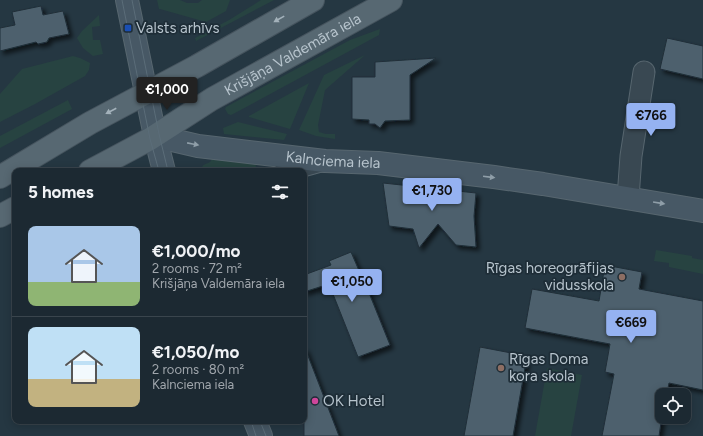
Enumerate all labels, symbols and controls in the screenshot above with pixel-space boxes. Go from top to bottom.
street label: Krišjāņa Valdemāra iela [221,9,364,99]
one-way arrow [273,16,285,23]
place label: Valsts arhīvs [136,19,219,37]
marker: Valsts arhīvs [123,23,133,33]
pin: €1,000 [134,77,200,111]
text: €1,000 [145,82,189,97]
pin: €766 [627,103,675,137]
one-way arrow [105,108,117,115]
text: €766 [635,108,667,123]
one-way arrow [187,142,199,148]
street label: Kalnciema iela [285,147,381,172]
one-way arrow [483,174,495,180]
pin: €1,730 [399,178,465,212]
icon: filters [269,181,291,203]
text: 5 homes [28,182,94,202]
text: €1,730 [412,183,452,198]
one-way arrow [653,201,665,207]
text: €1,000/mo [152,241,240,261]
icon: home [60,242,108,290]
place label: Rīgas horeogrāfijas vidusskola [486,259,614,294]
text: 2 rooms · 72 m² [152,261,242,276]
pin: €1,050 [319,269,385,303]
marker: Rīgas horeogrāfijas vidusskola [617,272,627,282]
text: €1,050 [331,274,373,289]
text: Krišjāņa Valdemāra iela [152,276,285,291]
pin: €669 [607,310,655,344]
text: €669 [615,315,647,330]
text: €1,050/mo [152,342,239,362]
icon: home [60,343,108,391]
place label: Rīgas Doma kora skola [509,350,588,385]
text: 2 rooms · 80 m² [152,362,244,377]
marker: Rīgas Doma kora skola [496,363,506,373]
text: Kalnciema iela [152,377,234,392]
map controls [655,388,691,424]
button: locate [655,388,691,424]
place label: OK Hotel [323,392,385,410]
marker: OK Hotel [310,396,320,406]

